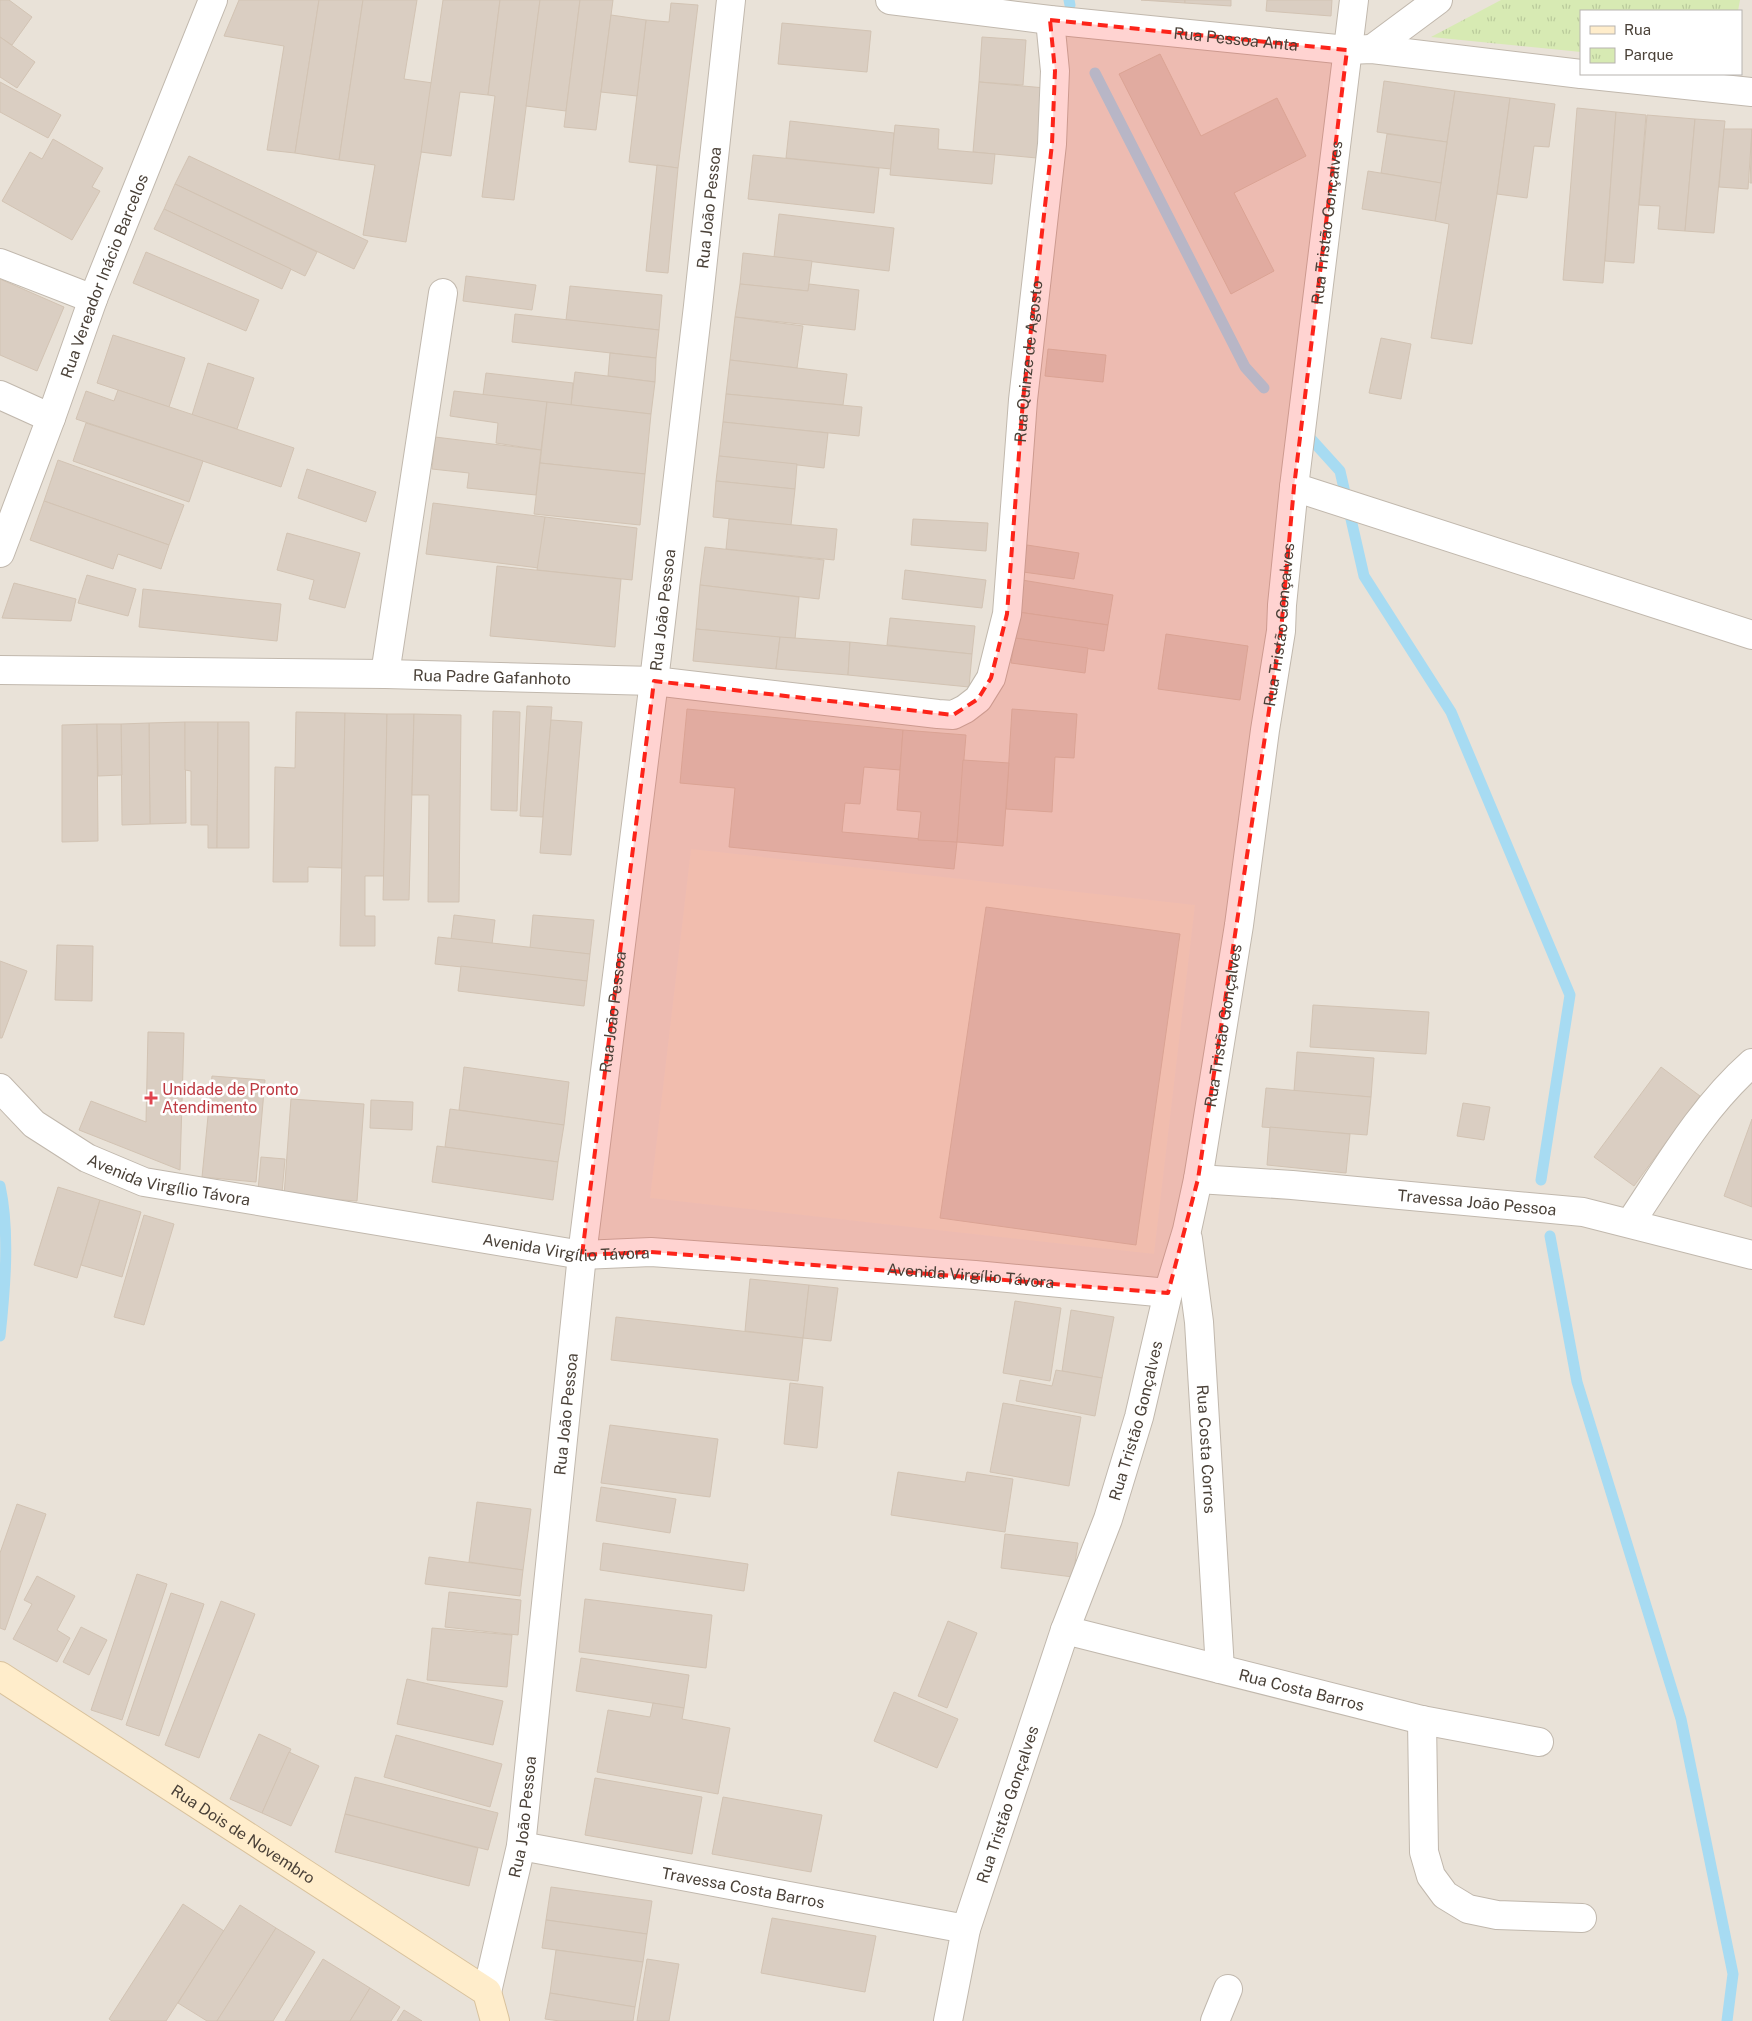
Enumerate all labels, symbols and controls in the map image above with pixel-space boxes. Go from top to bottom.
legend [1580,10,1742,75]
text: Rua [1624,21,1651,38]
street label: Rua Pessoa Anta [1173,24,1299,55]
text: Parque [1624,46,1674,63]
street label: Rua Tristão Gonçalves [1308,140,1347,306]
street label: Rua João Pessoa [693,146,725,270]
street label: Rua Vereador Inácio Barcelos [57,171,152,381]
street label: Rua Quinze de Agosto [1011,279,1046,443]
street label: Rua Tristão Gonçalves [1260,542,1298,708]
street label: Rua João Pessoa [646,548,679,672]
street label: Rua Padre Gafanhoto [413,666,571,689]
street label: Rua Tristão Gonçalves [1201,943,1246,1109]
street label: Rua João Pessoa [596,950,630,1074]
place label: Unidade de Pronto Atendimento [162,1080,299,1117]
marker: Unidade de Pronto Atendimento [144,1091,158,1105]
street label: Avenida Virgílio Távora [85,1150,252,1210]
street label: Travessa João Pessoa [1397,1186,1557,1219]
street label: Avenida Virgílio Távora [481,1230,650,1265]
street label: Avenida Virgílio Távora [886,1260,1055,1292]
street label: Rua Tristão Gonçalves [1105,1339,1167,1503]
street label: Rua João Pessoa [550,1352,582,1476]
street label: Rua Costa Corros [1193,1384,1220,1514]
street label: Rua Costa Barros [1237,1665,1366,1715]
street label: Rua Tristão Gonçalves [973,1723,1043,1886]
street label: Rua João Pessoa [505,1755,540,1880]
street label: Rua Dois de Novembro [168,1781,318,1888]
street label: Travessa Costa Barros [660,1863,826,1912]

